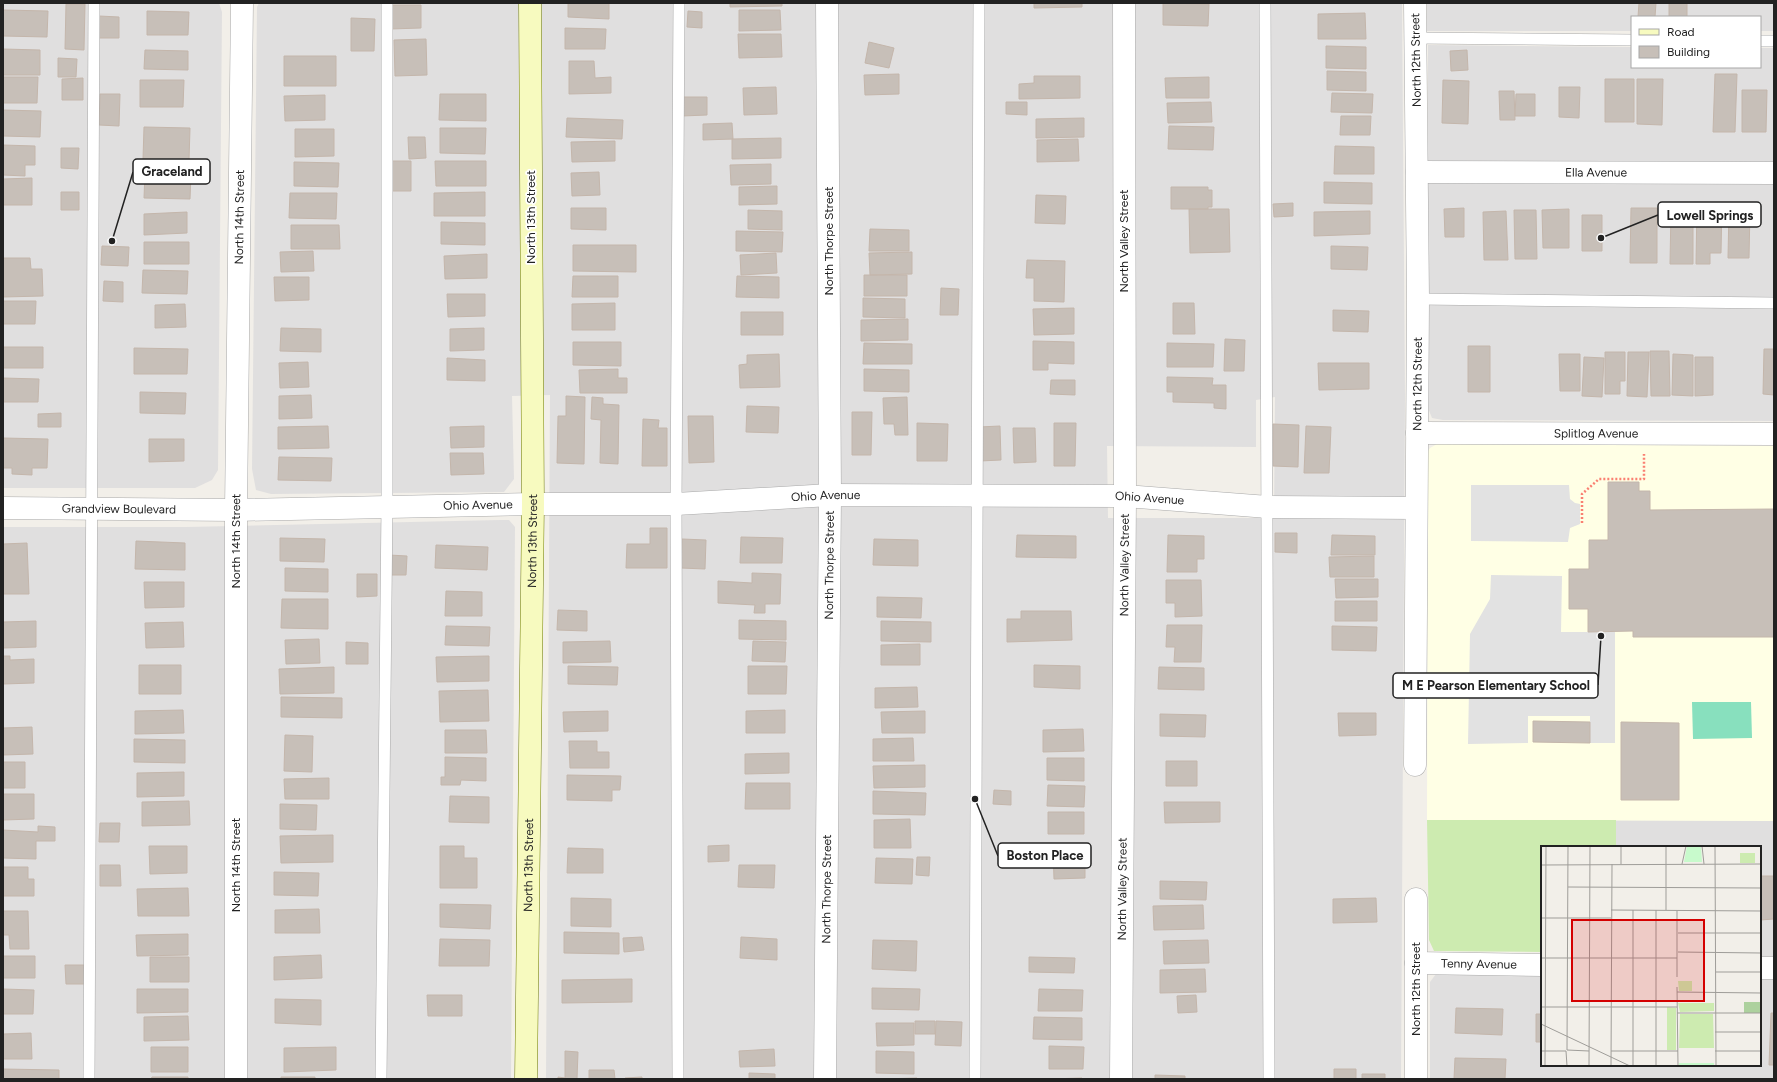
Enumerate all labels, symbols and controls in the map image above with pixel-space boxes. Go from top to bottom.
street label: North 12th Street [1408,12,1424,107]
legend [1631,16,1761,68]
text: Road [1667,25,1695,39]
text: Building [1667,45,1710,59]
callout: Graceland [133,159,210,184]
text: Graceland [141,164,203,179]
street label: Ella Avenue [1565,165,1628,180]
street label: North 14th Street [232,169,247,265]
street label: North 13th Street [524,170,538,264]
street label: North Thorpe Street [822,186,836,296]
street label: North Valley Street [1117,189,1131,293]
callout: Lowell Springs [1658,202,1761,227]
text: Lowell Springs [1667,208,1753,223]
street label: North 12th Street [1410,336,1425,431]
street label: Splitlog Avenue [1554,426,1639,441]
street label: Ohio Avenue [791,488,861,504]
street label: Ohio Avenue [1115,489,1185,508]
street label: North 14th Street [229,493,243,588]
street label: North 13th Street [525,494,540,588]
street label: Ohio Avenue [443,497,513,513]
street label: Grandview Boulevard [62,502,176,516]
street label: North Thorpe Street [822,510,837,620]
street label: North Valley Street [1117,513,1132,617]
callout: M E Pearson Elementary School [1393,673,1598,698]
text: M E Pearson Elementary School [1402,678,1590,693]
street label: North 14th Street [229,817,243,912]
street label: North 13th Street [521,818,536,912]
street label: North Thorpe Street [819,834,834,944]
street label: North Valley Street [1115,837,1130,941]
callout: Boston Place [998,843,1091,868]
inset map [1541,846,1761,1066]
text: Boston Place [1007,848,1083,863]
street label: North 12th Street [1409,942,1423,1036]
street label: Tenny Avenue [1441,956,1517,972]

